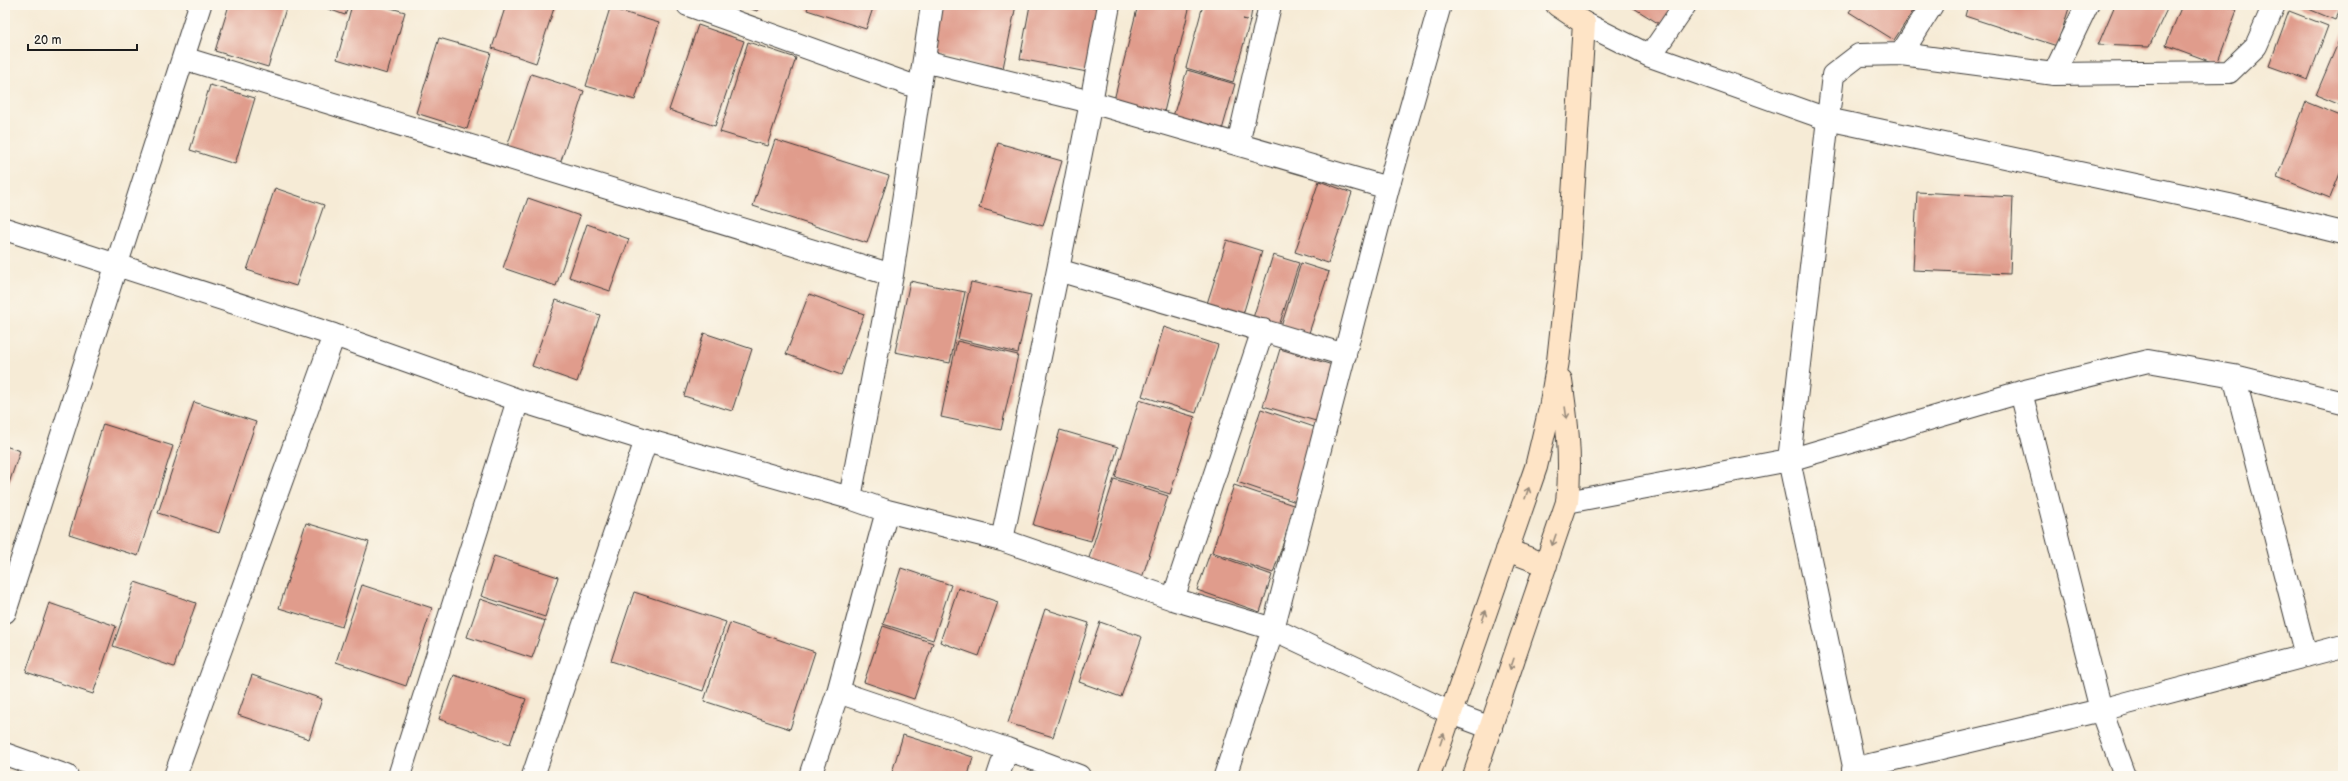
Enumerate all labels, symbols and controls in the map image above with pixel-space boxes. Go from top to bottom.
scale bar [28,26,137,52]
text: 20 m [34,33,61,48]
one-way arrow [1562,406,1570,419]
one-way arrow [1523,488,1531,500]
one-way arrow [1550,534,1557,547]
one-way arrow [1481,610,1488,623]
one-way arrow [1508,657,1516,669]
one-way arrow [1438,734,1446,746]

